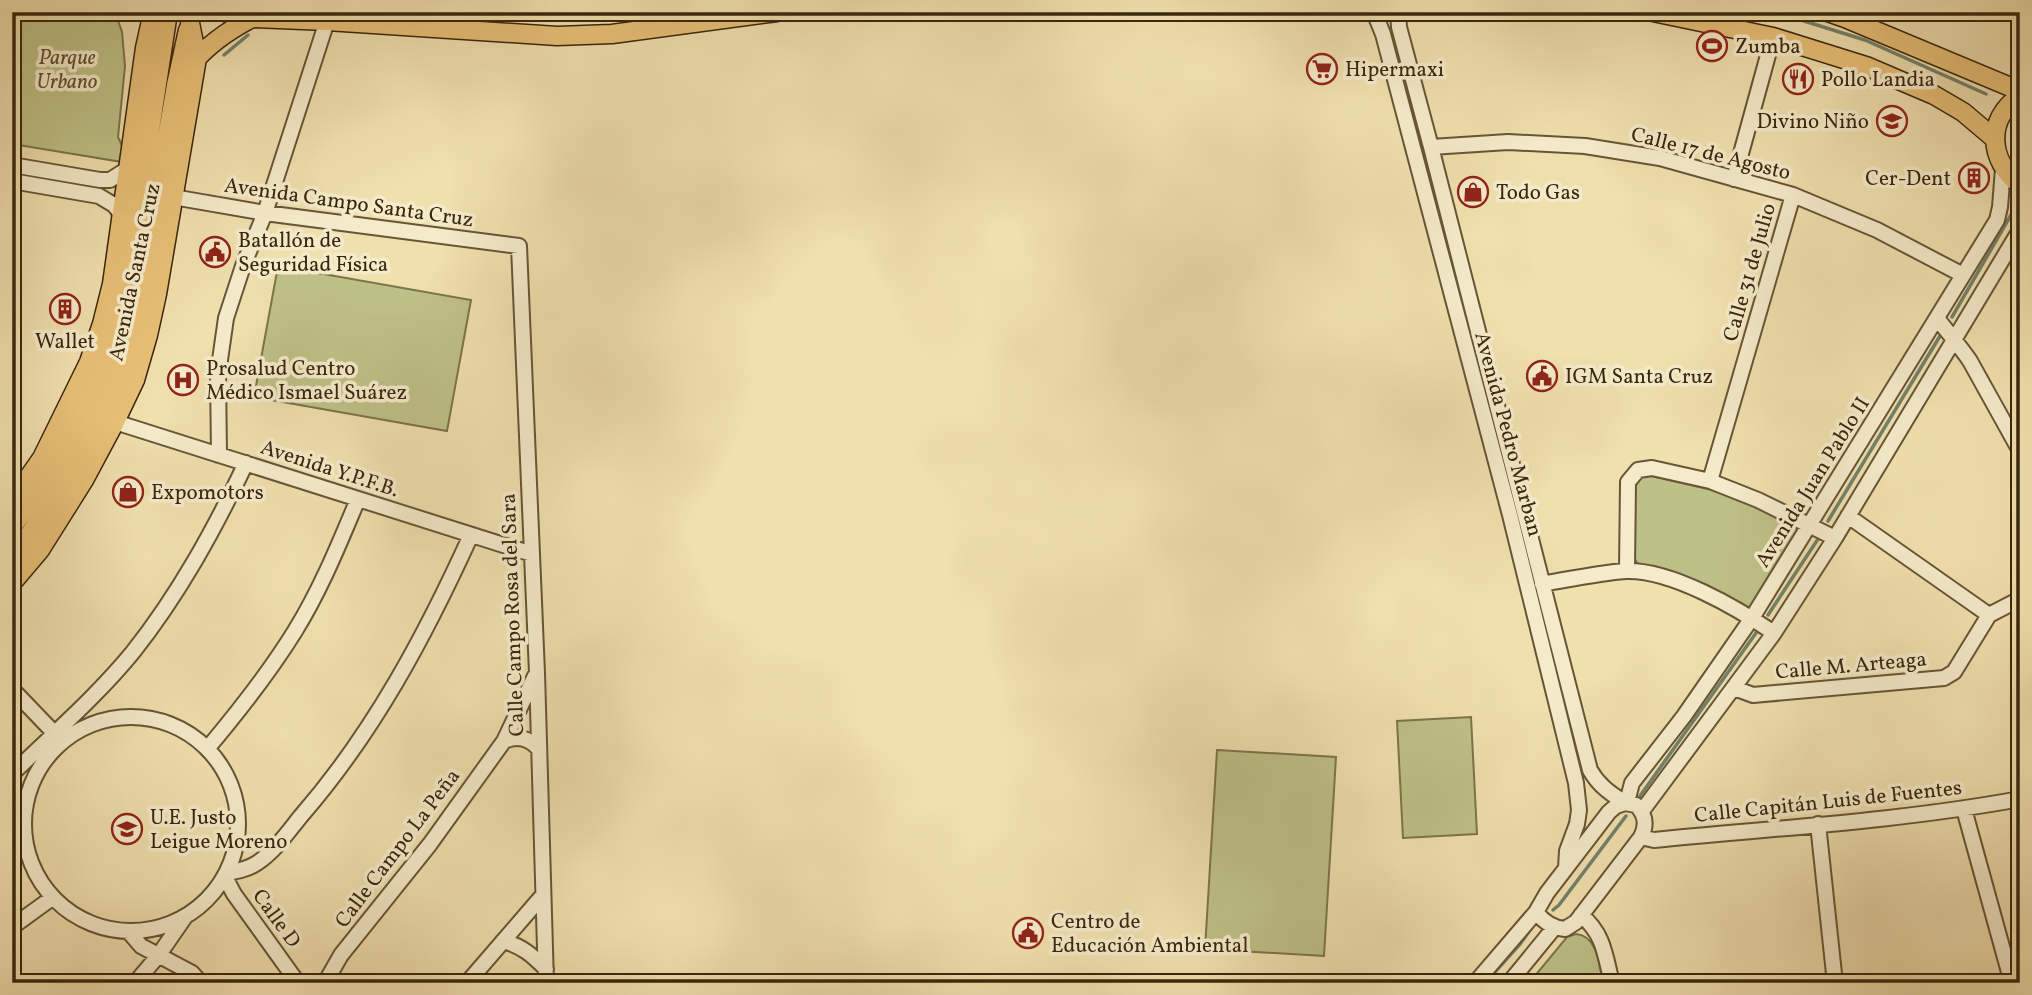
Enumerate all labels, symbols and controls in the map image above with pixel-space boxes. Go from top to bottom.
sports icon: Zumba [1695,29,1729,63]
place label: Zumba [1735,33,1801,62]
park label: Parque Urbano [37,44,98,97]
supermarket icon: Hipermaxi [1305,52,1339,86]
place label: Hipermaxi [1345,56,1444,85]
restaurant icon: Pollo Landia [1781,62,1815,96]
place label: Pollo Landia [1821,66,1935,95]
school or university icon: Divino Niño [1875,104,1909,138]
place label: Divino Niño [1756,108,1869,137]
street label: Calle 17 de Agosto [1628,121,1793,188]
building icon: Cer-Dent [1957,161,1991,195]
place label: Cer-Dent [1865,165,1951,194]
street label: Avenida Campo Santa Cruz [222,172,475,235]
shop icon: Todo Gas [1456,175,1490,209]
place label: Todo Gas [1496,179,1580,208]
street label: Avenida Santa Cruz [102,181,168,364]
street label: Calle 31 de Julio [1717,200,1784,345]
place label: Batallón de Seguridad Física [238,227,388,280]
public building icon: Batallón de Seguridad Física [198,235,232,269]
building icon: Wallet [48,292,82,326]
place label: Wallet [35,328,95,357]
street label: Avenida Pedro Marban [1466,329,1549,540]
place label: Prosalud Centro Médico Ismael Suárez [206,355,407,408]
public building icon: IGM Santa Cruz [1525,359,1559,393]
hospital icon: Prosalud Centro Médico Ismael Suárez [166,363,200,397]
place label: IGM Santa Cruz [1565,363,1713,392]
street label: Avenida Juan Pablo II [1749,392,1878,574]
street label: Avenida Y.P.F.B. [257,433,402,505]
shop icon: Expomotors [111,475,145,509]
place label: Expomotors [151,479,264,508]
street label: Calle Campo Rosa del Sara [495,493,532,737]
street label: Calle M. Arteaga [1774,645,1928,688]
street label: Calle Campo La Peña [329,763,468,934]
street label: Calle Capitán Luis de Fuentes [1693,774,1963,831]
place label: U.E. Justo Leigue Moreno [150,804,288,857]
school or university icon: U.E. Justo Leigue Moreno [110,812,144,846]
street label: Calle D [245,884,307,954]
place label: Centro de Educación Ambiental [1051,908,1249,961]
public building icon: Centro de Educación Ambiental [1011,916,1045,950]

